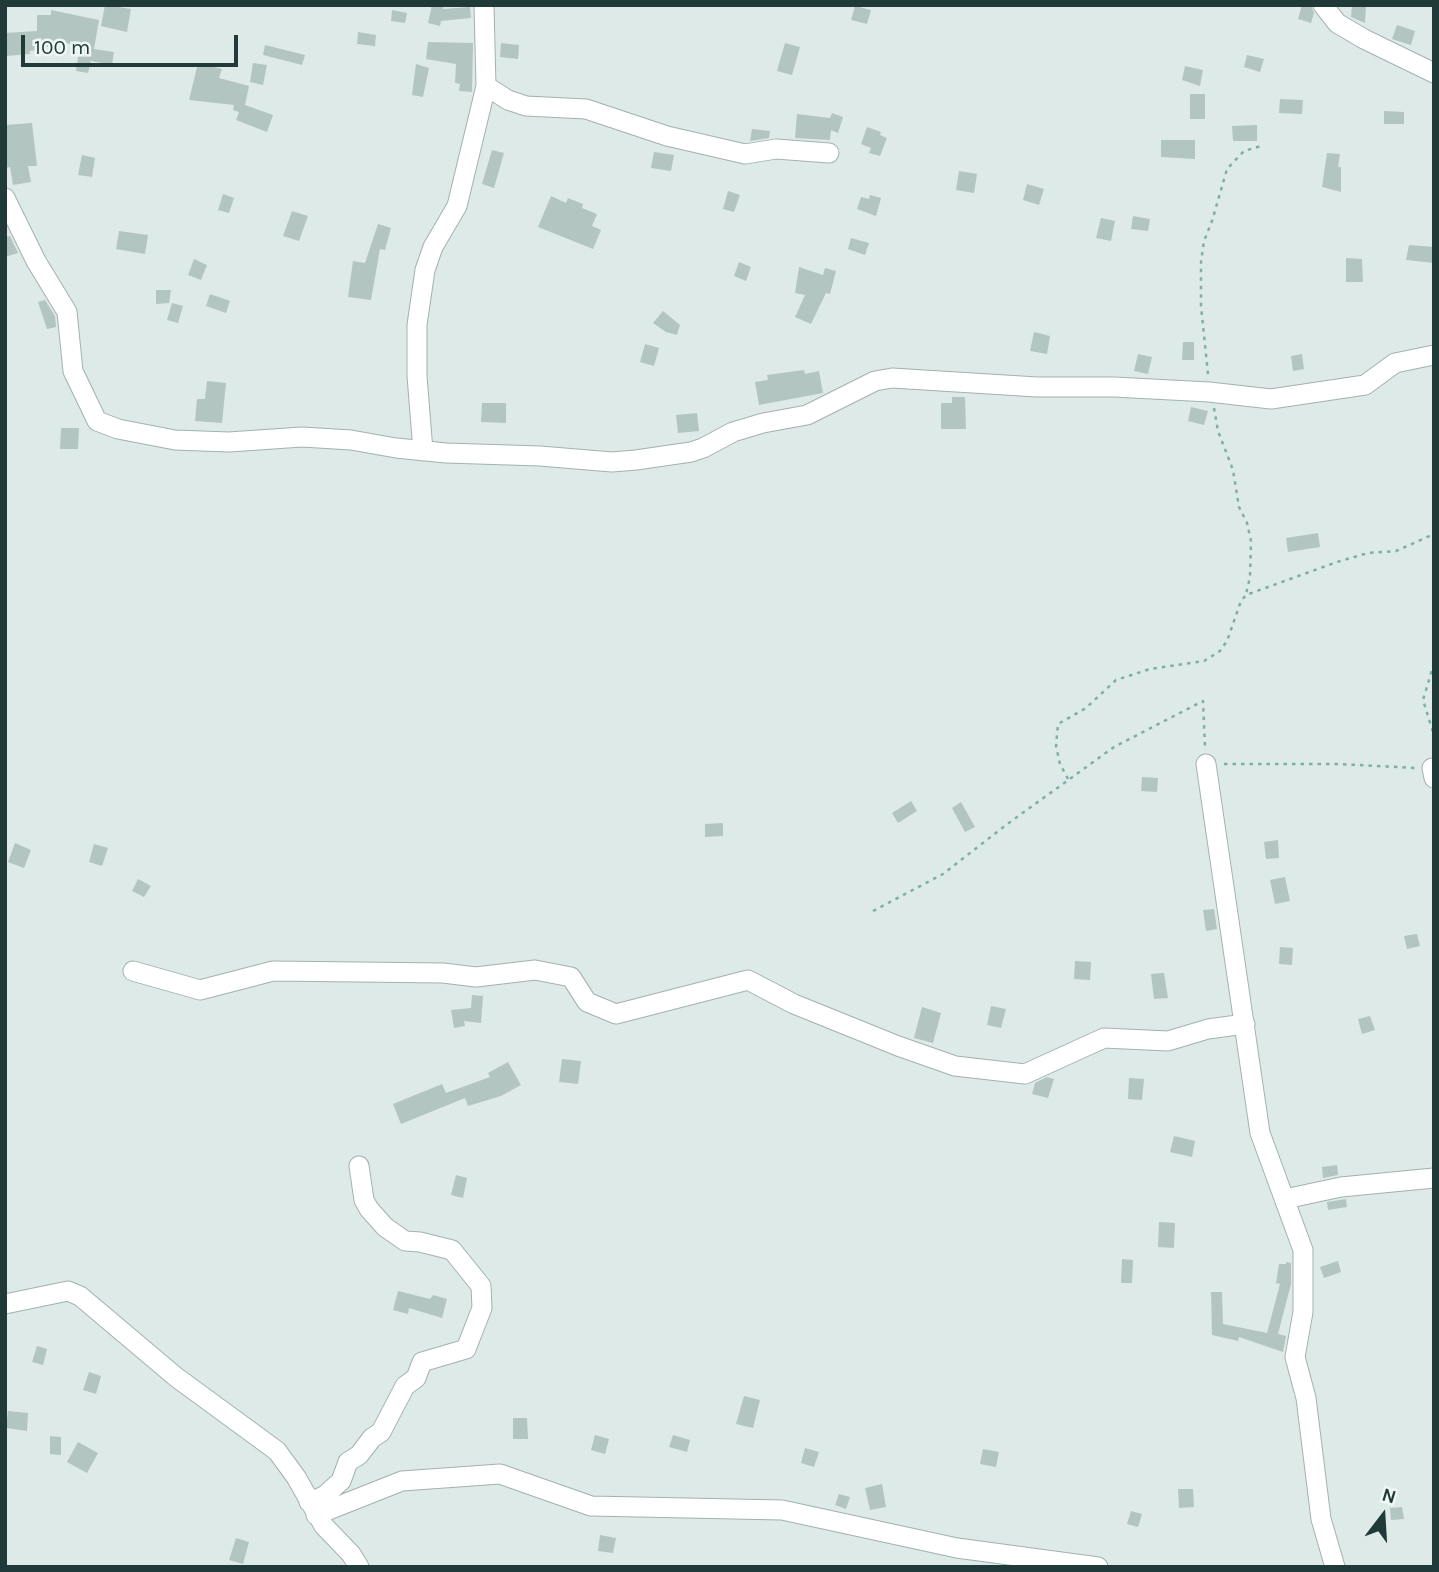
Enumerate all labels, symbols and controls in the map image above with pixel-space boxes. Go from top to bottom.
scale bar [24,21,242,65]
text: 100 m [34,35,91,59]
north arrow [1348,1481,1418,1551]
text: N [1379,1483,1399,1508]

